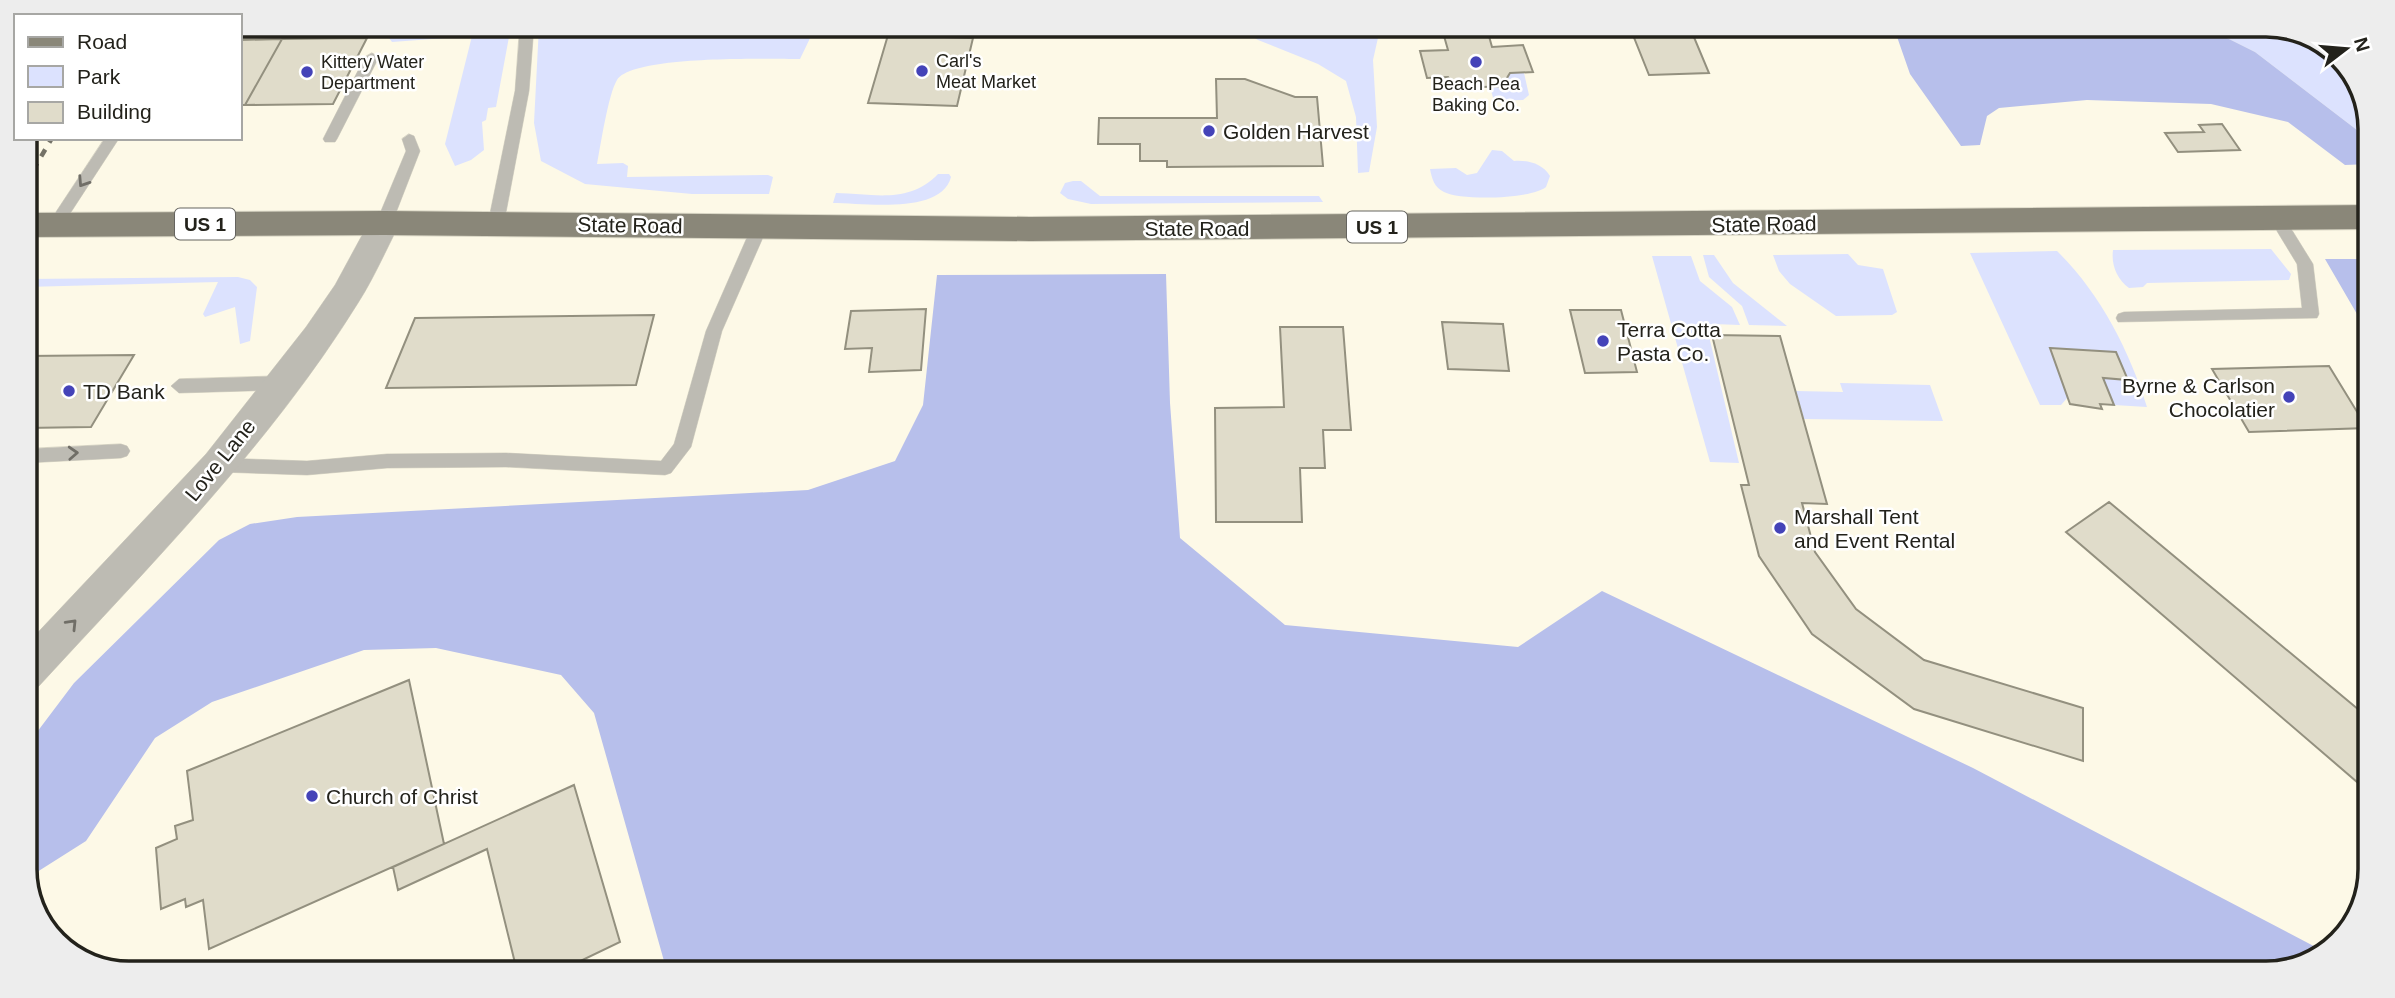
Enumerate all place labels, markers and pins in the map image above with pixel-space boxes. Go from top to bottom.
place label: Carl's Meat Market [936,51,1036,92]
place label: Kittery Water Department [321,52,424,93]
marker: Beach Pea Baking Co. [1468,54,1484,70]
marker: Carl's Meat Market [914,63,930,79]
marker: Kittery Water Department [299,64,315,80]
place label: Beach Pea Baking Co. [1432,74,1521,115]
place label: Golden Harvest [1223,120,1369,143]
marker: Golden Harvest [1201,123,1217,139]
place label: Terra Cotta Pasta Co. [1617,318,1721,365]
marker: Terra Cotta Pasta Co. [1595,333,1611,349]
place label: Byrne & Carlson Chocolatier [2122,374,2275,421]
place label: TD Bank [83,380,165,403]
marker: TD Bank [61,383,77,399]
marker: Byrne & Carlson Chocolatier [2281,389,2297,405]
place label: Marshall Tent and Event Rental [1794,505,1955,552]
marker: Marshall Tent and Event Rental [1772,520,1788,536]
place label: Church of Christ [326,785,478,808]
marker: Church of Christ [304,788,320,804]

